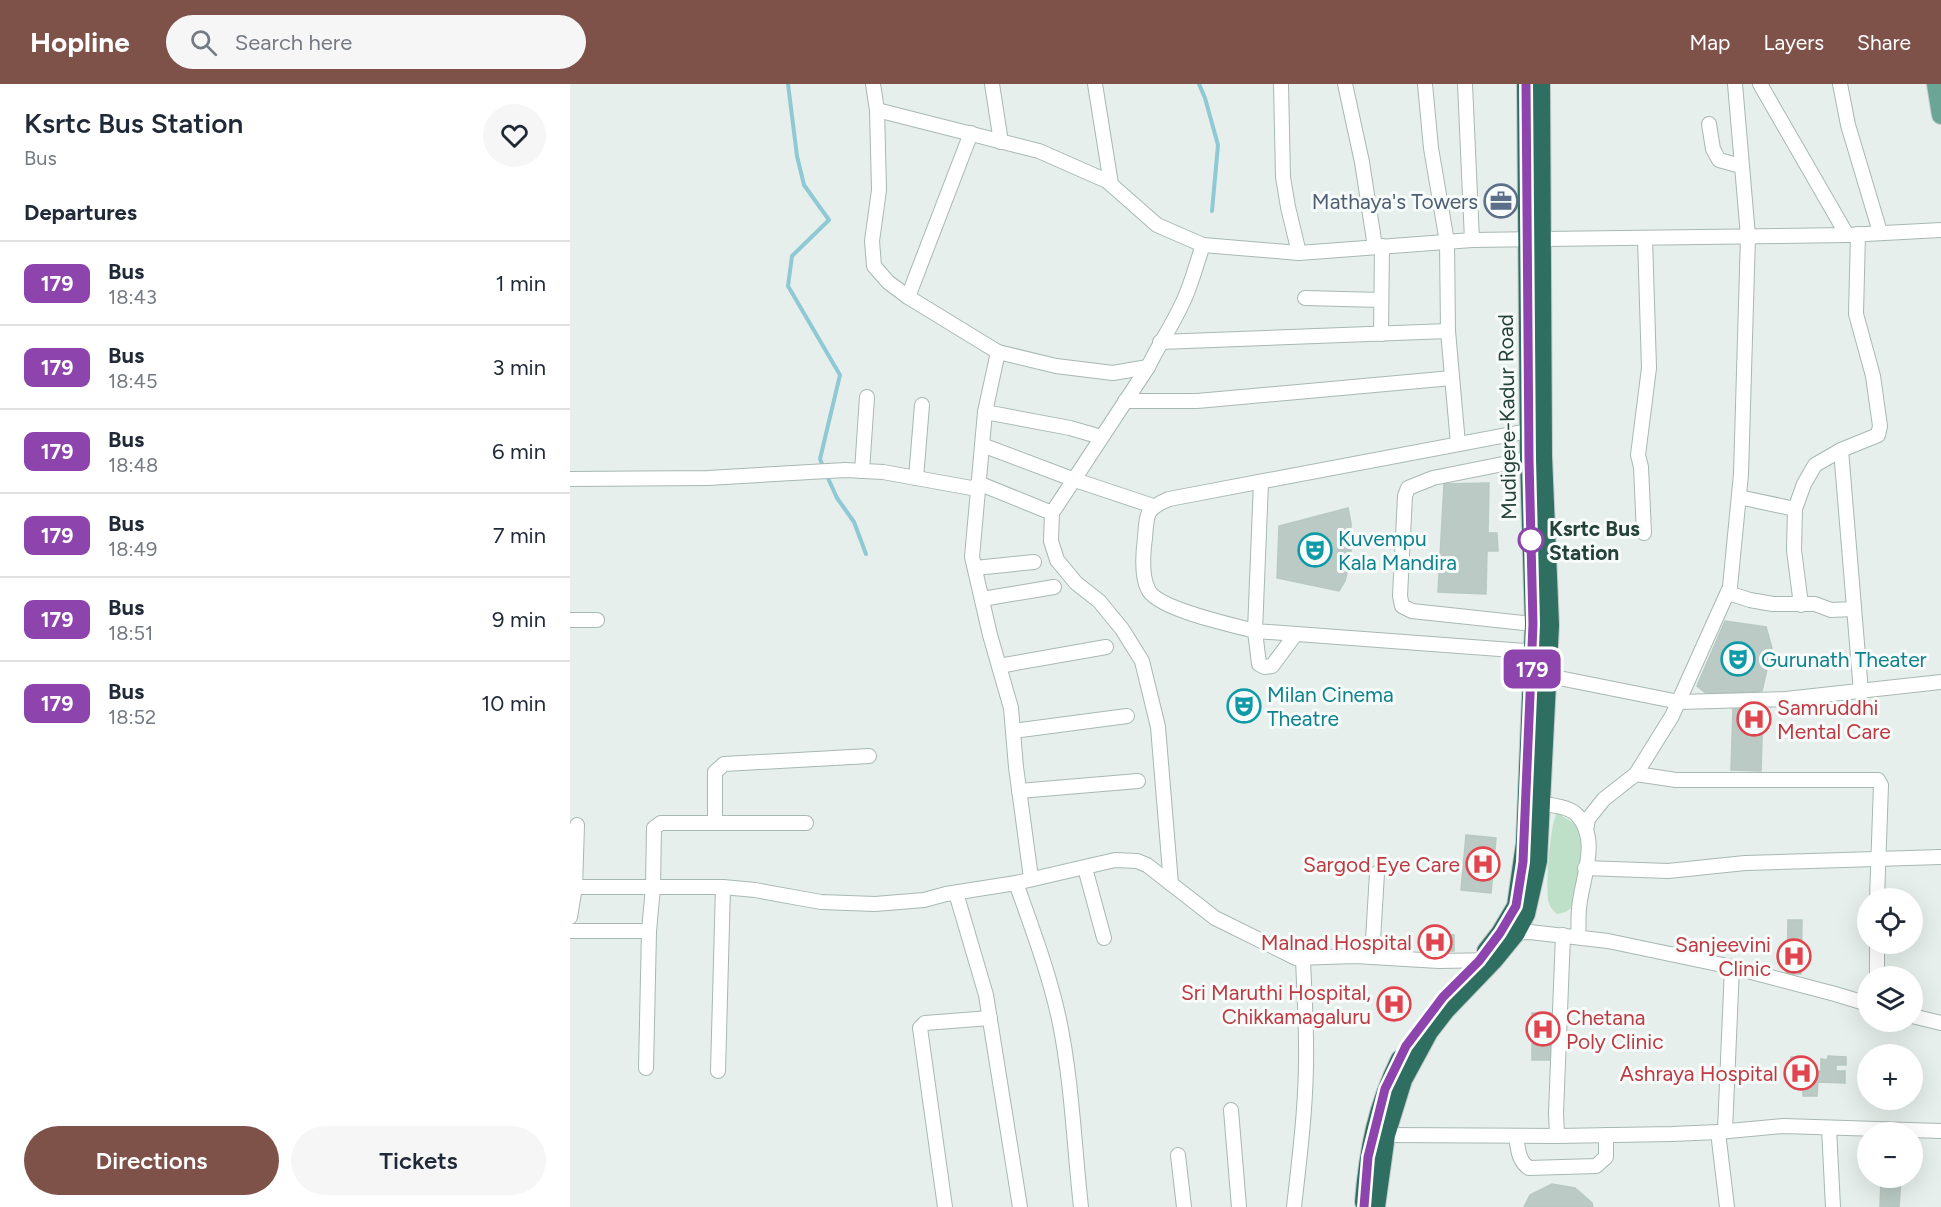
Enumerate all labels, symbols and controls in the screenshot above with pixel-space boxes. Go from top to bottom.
search box [166,15,586,69]
text: Hopline [30,25,130,59]
icon: search [187,26,220,59]
text: Search here [235,29,352,56]
text: Map [1690,30,1730,55]
text: Layers [1763,30,1824,55]
text: Share [1857,30,1911,55]
button: heart [483,104,546,167]
text: Ksrtc Bus Station [24,106,243,140]
text: Bus [24,146,57,170]
office icon: Mathaya's Towers [1483,183,1519,219]
place label: Mathaya's Towers [1312,189,1478,214]
text: Departures [24,199,137,226]
text: Bus [108,258,144,285]
text: 1 min [495,270,546,297]
text: 179 [41,271,73,296]
text: 18:43 [108,285,157,309]
street label: Mudigere-Kadur Road [1493,314,1521,520]
text: Bus [108,342,144,369]
text: 3 min [492,354,546,381]
text: 179 [41,355,73,380]
text: 18:45 [108,369,158,393]
text: Bus [108,426,144,453]
text: 6 min [492,438,546,465]
text: 179 [41,439,73,464]
text: 18:48 [108,453,158,477]
text: Bus [108,510,144,537]
place label: Ksrtc Bus Station [1549,516,1640,565]
text: 7 min [493,522,546,549]
text: 179 [41,523,73,548]
place label: Kuvempu Kala Mandira [1338,526,1457,575]
marker: Ksrtc Bus Station [1518,527,1544,553]
theatre icon: Kuvempu Kala Mandira [1297,532,1333,568]
text: 18:49 [108,537,157,561]
text: Bus [108,594,144,621]
text: 9 min [492,606,546,633]
text: 179 [41,607,73,632]
text: 18:51 [108,621,153,645]
theatre icon: Gurunath Theater [1720,641,1756,677]
place label: Gurunath Theater [1761,647,1927,672]
line badge: 179 [1498,650,1566,688]
text: 179 [1516,657,1548,682]
text: Bus [108,678,144,705]
place label: Milan Cinema Theatre [1267,682,1394,731]
theatre icon: Milan Cinema Theatre [1226,688,1262,724]
text: 10 min [481,690,546,717]
text: 179 [41,691,73,716]
place label: Samruddhi Mental Care [1777,695,1891,744]
hospital icon: Samruddhi Mental Care [1736,701,1772,737]
text: 18:52 [108,705,156,729]
hospital icon: Sargod Eye Care [1465,846,1501,882]
place label: Sargod Eye Care [1303,852,1460,877]
map controls [1857,888,1923,1188]
button: locate [1857,888,1923,954]
hospital icon: Malnad Hospital [1417,924,1453,960]
place label: Malnad Hospital [1261,930,1412,955]
place label: Sanjeevini Clinic [1675,932,1771,981]
hospital icon: Sanjeevini Clinic [1776,938,1812,974]
button: layers [1857,966,1923,1032]
place label: Sri Maruthi Hospital, Chikkamagaluru [1181,980,1371,1029]
hospital icon: Sri Maruthi Hospital, Chikkamagaluru [1376,986,1412,1022]
place label: Chetana Poly Clinic [1566,1005,1664,1054]
hospital icon: Chetana Poly Clinic [1525,1011,1561,1047]
button: + [1857,1044,1923,1110]
hospital icon: Ashraya Hospital [1783,1055,1819,1091]
place label: Ashraya Hospital [1620,1061,1778,1086]
button: − [1857,1122,1923,1188]
button: Directions [24,1126,279,1195]
button: Tickets [291,1126,546,1195]

